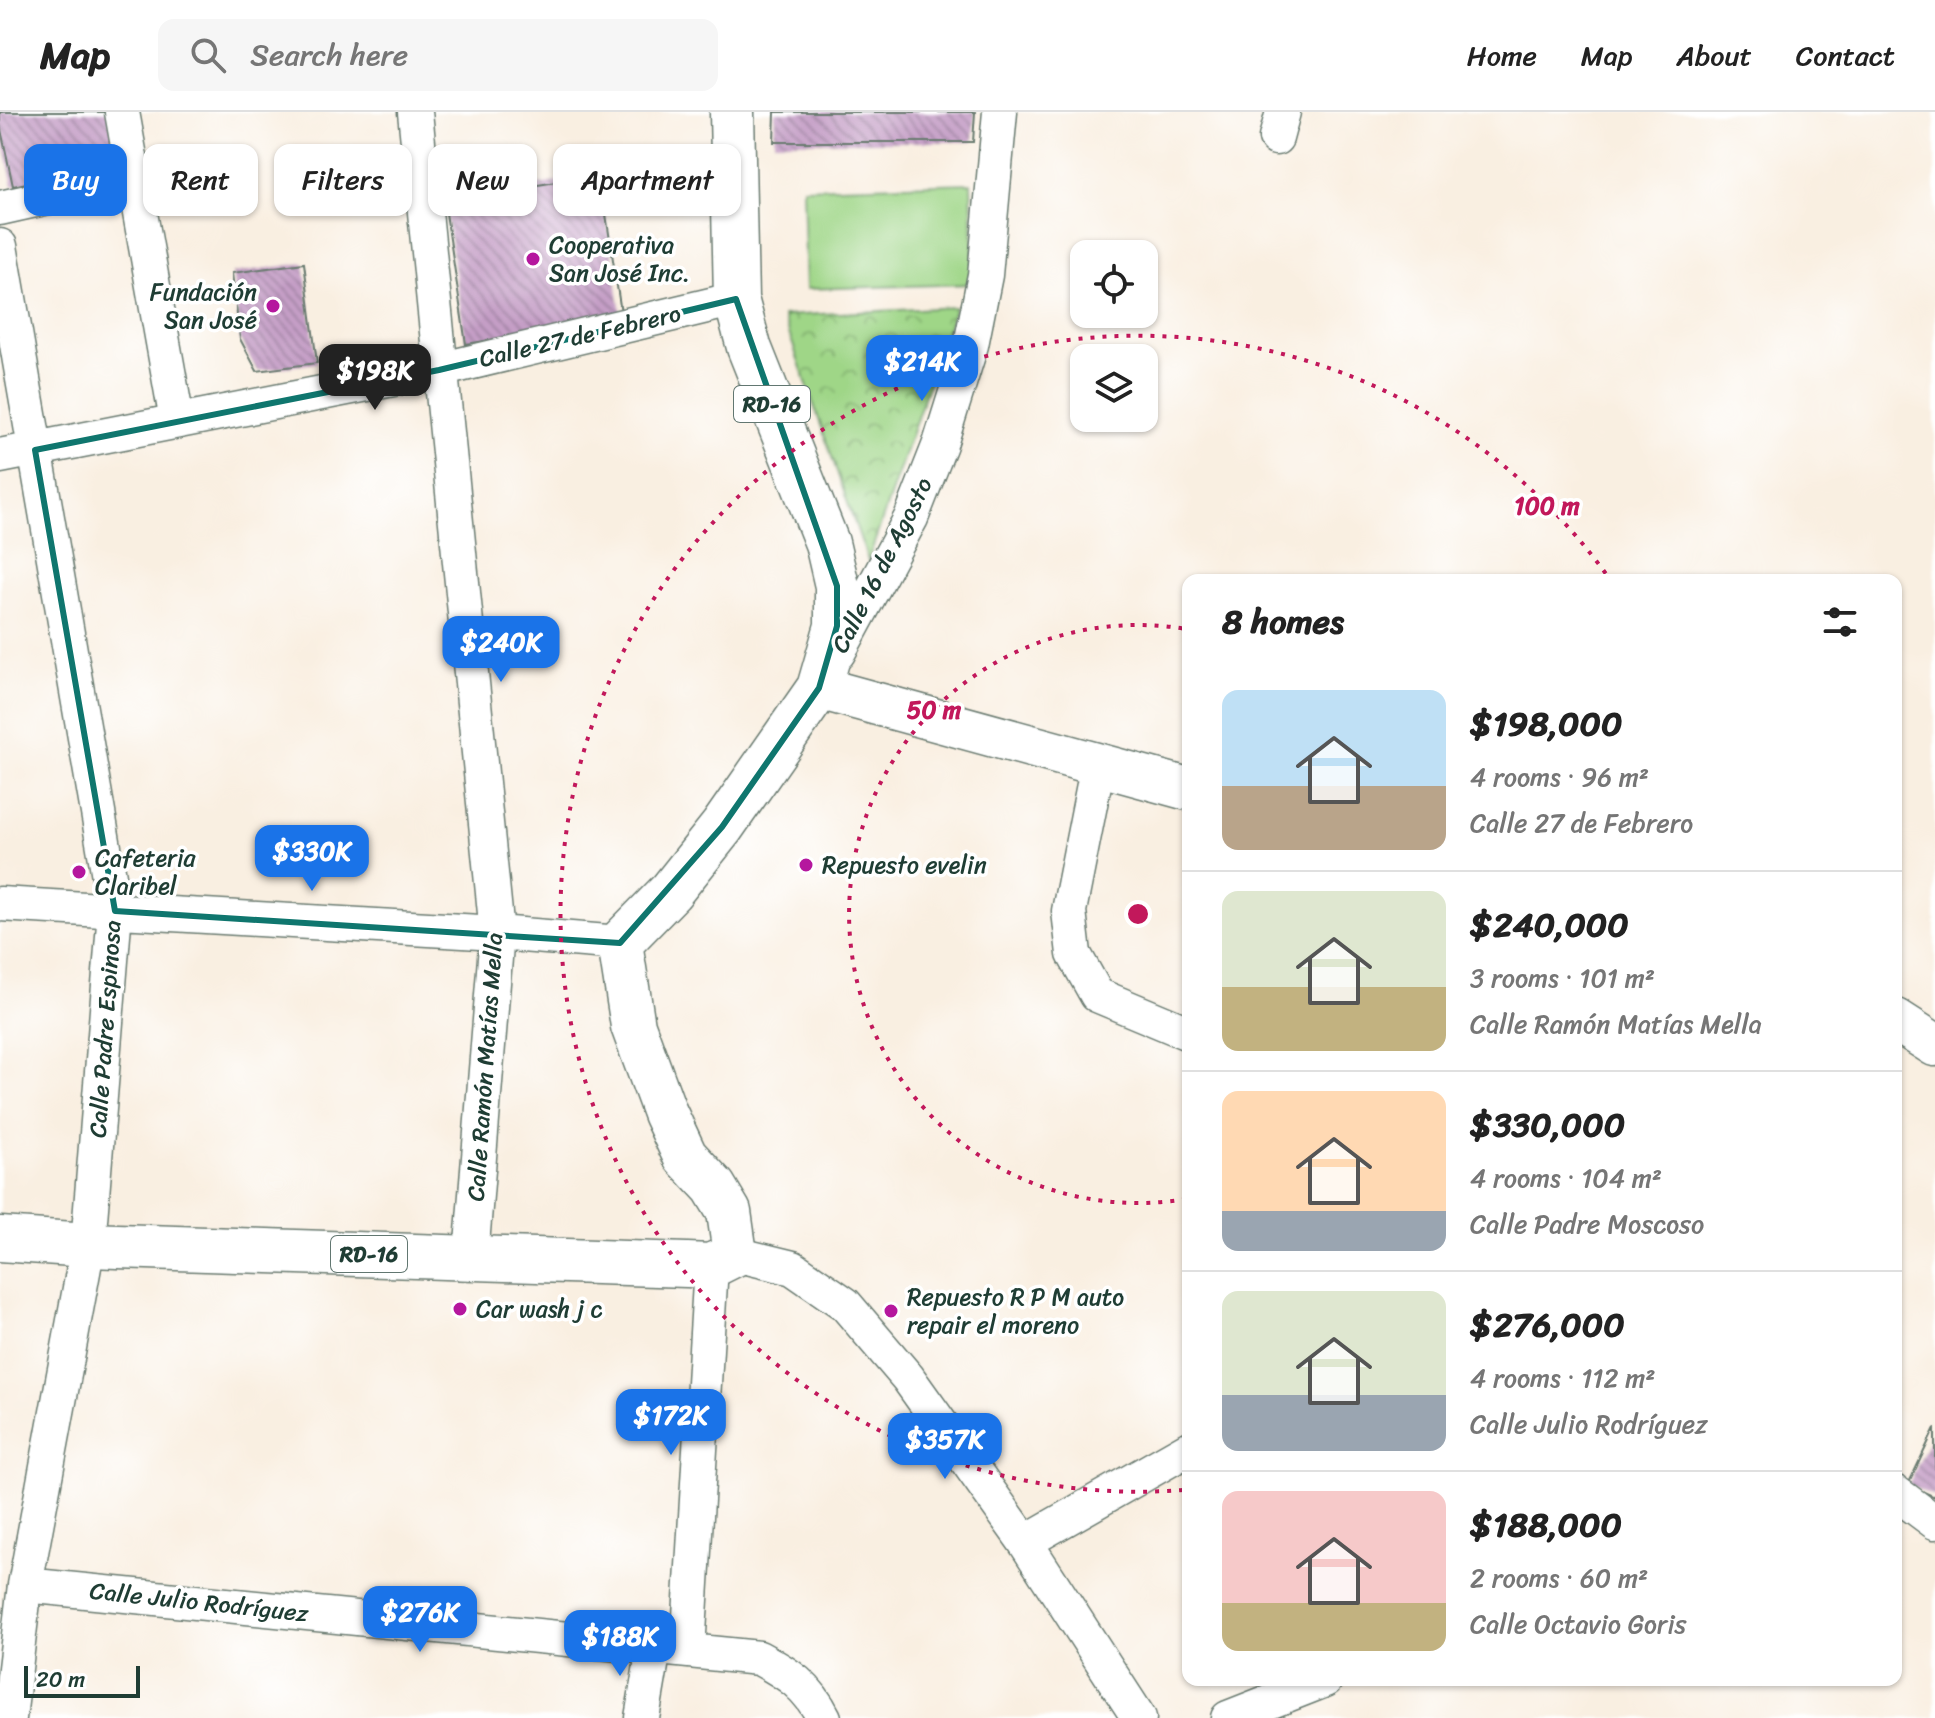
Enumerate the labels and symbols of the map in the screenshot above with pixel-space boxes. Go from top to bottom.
place label: Cooperativa San José Inc. [549,224,690,294]
marker: Cooperativa San José Inc. [524,250,542,268]
place label: Fundación San José [150,271,257,341]
street label: Calle 27 de Febrero [475,292,685,380]
marker: Fundación San José [264,297,282,315]
pin: $214K [866,335,978,403]
pin: $198K [319,344,431,412]
road number: RD-16 [734,386,810,422]
street label: Calle 16 de Agosto [820,470,944,660]
text: 100 m [1514,485,1580,527]
pin: $240K [445,616,557,684]
text: 50 m [907,689,962,731]
pin: $330K [256,825,368,893]
place label: Cafeteria Claribel [95,837,197,907]
place label: Repuesto evelin [822,844,987,886]
marker: Repuesto evelin [797,856,815,874]
marker: Cafeteria Claribel [70,863,88,881]
centre of rings [1124,900,1152,928]
street label: Calle Padre Espinosa [76,919,134,1139]
street label: Calle Ramón Matías Mella [455,931,515,1203]
road number: RD-16 [331,1236,407,1272]
place label: Repuesto R P M auto repair el moreno [907,1276,1124,1346]
place label: Car wash j c [476,1288,602,1330]
marker: Car wash j c [451,1300,469,1318]
marker: Repuesto R P M auto repair el moreno [882,1302,900,1320]
pin: $172K [615,1389,727,1457]
pin: $357K [889,1413,1001,1481]
street label: Calle Julio Rodríguez [88,1570,311,1634]
pin: $276K [364,1586,476,1654]
pin: $188K [564,1610,676,1678]
scale bar [24,1662,140,1698]

